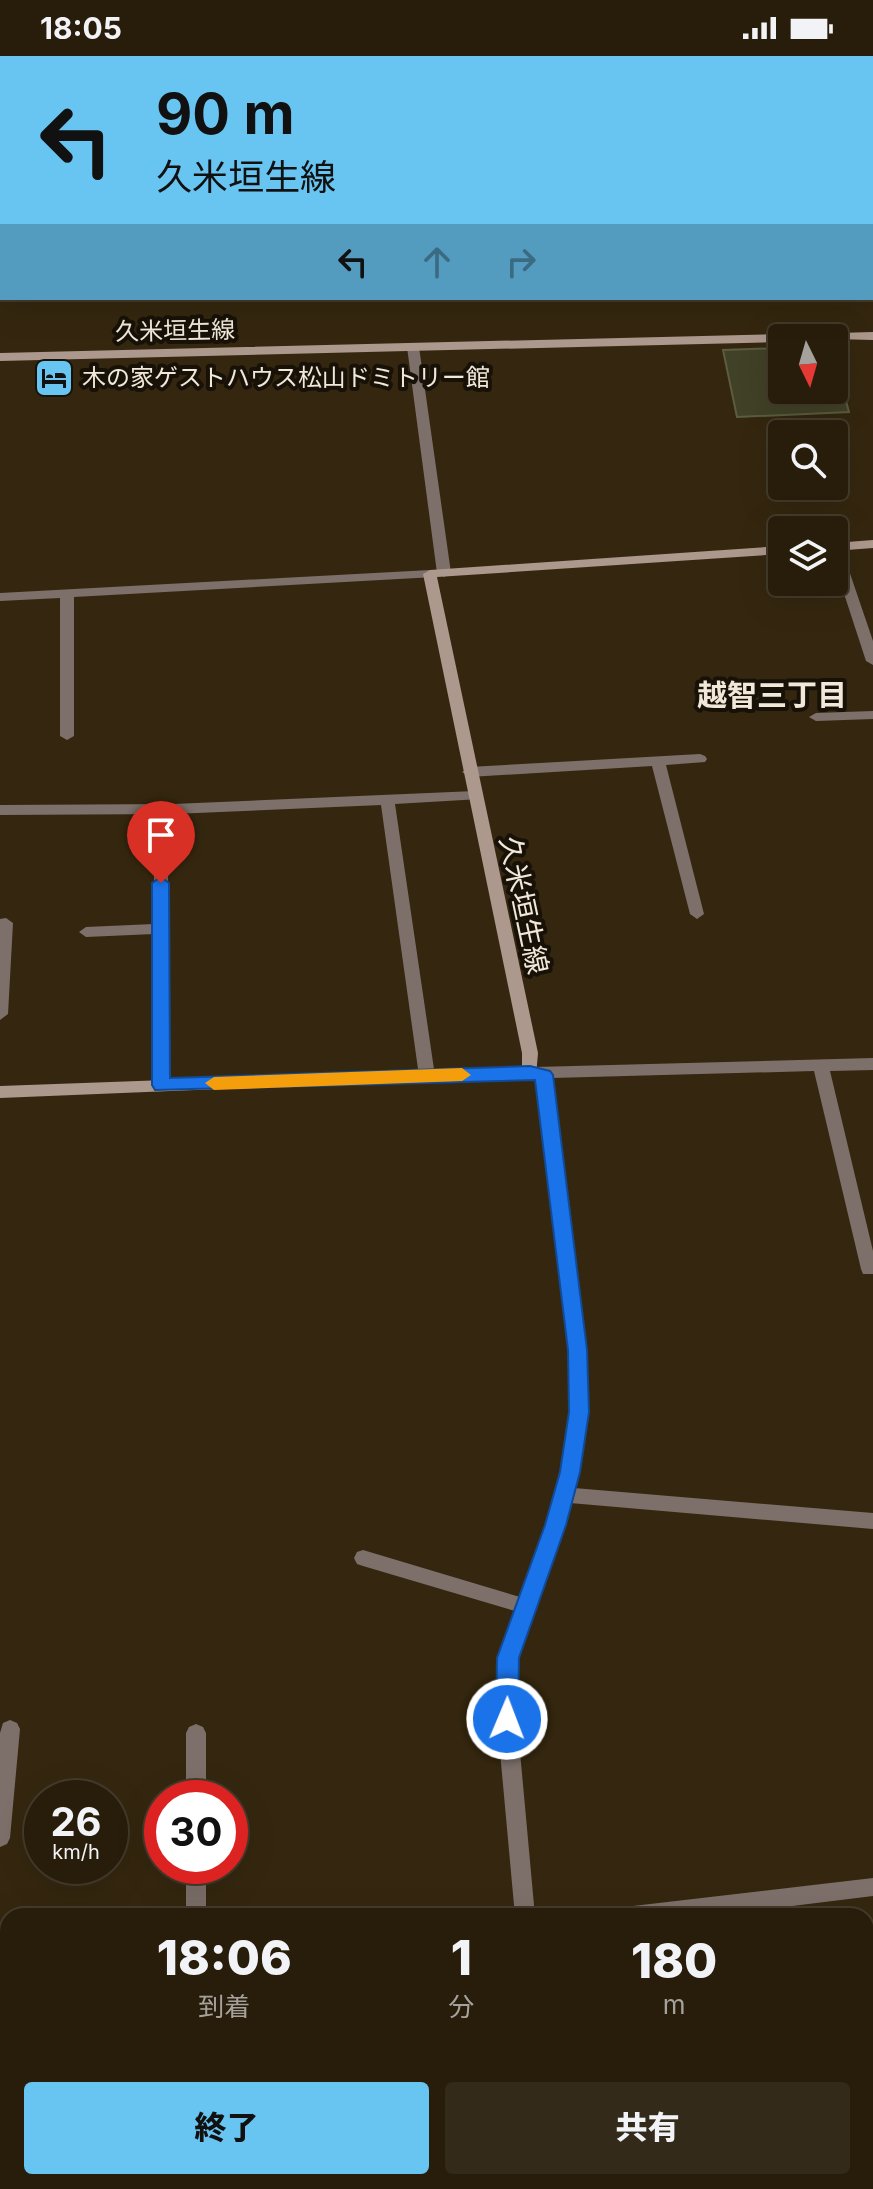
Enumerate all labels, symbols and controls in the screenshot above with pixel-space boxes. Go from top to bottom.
text: 18:05 [40,10,122,46]
text: 90 m [156,80,295,148]
icon: left [24,88,128,192]
text: 久米垣生線 [156,155,336,199]
icon: left [331,240,375,284]
icon: ahead [415,240,459,284]
icon: right [499,240,543,284]
street label: 久米垣生線 [115,315,235,346]
north arrow [768,324,848,404]
map controls [768,324,848,596]
hotel icon: 木の家ゲストハウス松山ドミトリー館 [33,357,75,399]
place label: 木の家ゲストハウス松山ドミトリー館 [82,363,490,392]
button: search [768,420,848,500]
button: layers [768,516,848,596]
district label: 越智三丁目 [697,677,847,713]
pin [127,801,195,883]
icon: arrive [139,813,183,857]
street label: 久米垣生線 [493,833,555,977]
position arrow [465,1677,549,1761]
speed limit sign: 30 [144,1780,248,1884]
text: 26 [50,1797,102,1846]
text: km/h [52,1840,100,1864]
text: 18:06 [157,1928,292,1987]
text: 1 [451,1928,472,1987]
text: 180 [631,1931,717,1990]
text: m [663,1989,686,2020]
text: 到着 [198,1991,250,2022]
text: 分 [448,1991,474,2022]
button: 終了 [24,2082,429,2174]
button: 共有 [445,2082,850,2174]

